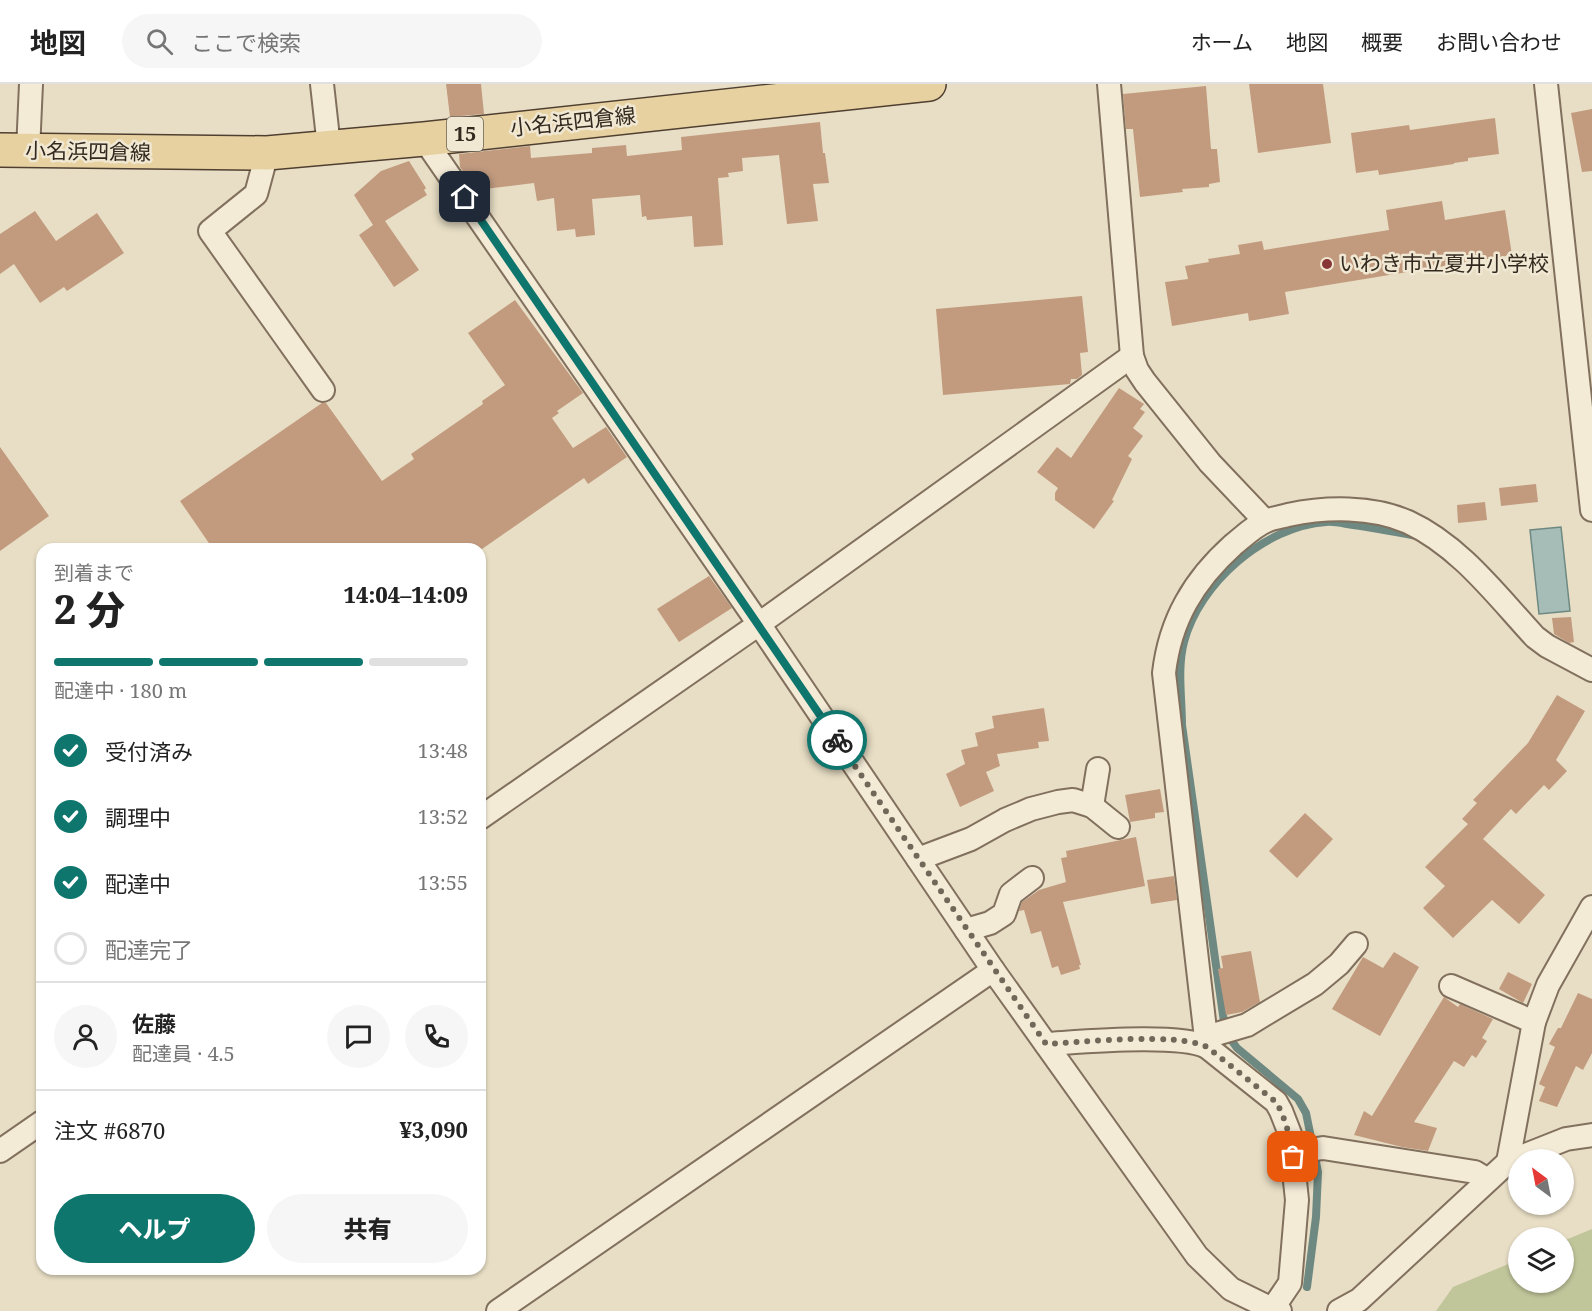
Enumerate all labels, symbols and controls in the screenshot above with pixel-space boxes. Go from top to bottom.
search box [122,14,542,68]
text: 地図 [30,23,86,61]
icon: search [143,25,176,58]
text: ここで検索 [191,27,301,57]
text: ホーム [1191,28,1253,56]
text: 地図 [1286,28,1328,56]
text: 概要 [1361,28,1403,56]
text: お問い合わせ [1436,28,1562,56]
street label: 小名浜四倉線 [509,100,637,142]
road number: 15 [447,117,483,151]
street label: 小名浜四倉線 [25,136,151,166]
pin [439,171,490,222]
icon: home [448,180,481,213]
place label: いわき市立夏井小学校 [1339,249,1549,277]
marker: いわき市立夏井小学校 [1320,257,1334,271]
text: 到着まで [54,559,134,586]
text: 14:04–14:09 [344,579,468,609]
text: 2 分 [54,582,125,635]
text: 配達中 · 180 m [54,677,187,704]
courier [807,710,867,770]
icon: bike [821,724,854,757]
icon: check [54,734,87,767]
text: 受付済み [105,736,193,766]
text: 13:48 [418,737,468,764]
icon: check [54,800,87,833]
text: 調理中 [105,802,171,832]
text: 13:52 [418,803,468,830]
icon: check [54,866,87,899]
text: 配達中 [105,868,171,898]
text: 13:55 [418,869,468,896]
text: 配達完了 [105,934,193,964]
button: person [54,1005,117,1068]
button: chat [327,1005,390,1068]
button: phone [405,1005,468,1068]
text: 佐藤 [132,1008,176,1038]
text: 配達員 · 4.5 [132,1040,235,1067]
text: ¥3,090 [399,1114,468,1144]
text: 注文 #6870 [54,1115,165,1145]
pin [1267,1131,1318,1182]
icon: bag [1276,1140,1309,1173]
north arrow [1508,1149,1574,1215]
map controls [1508,1149,1574,1293]
button: ヘルプ [54,1194,255,1263]
button: 共有 [267,1194,468,1263]
button: layers [1508,1227,1574,1293]

